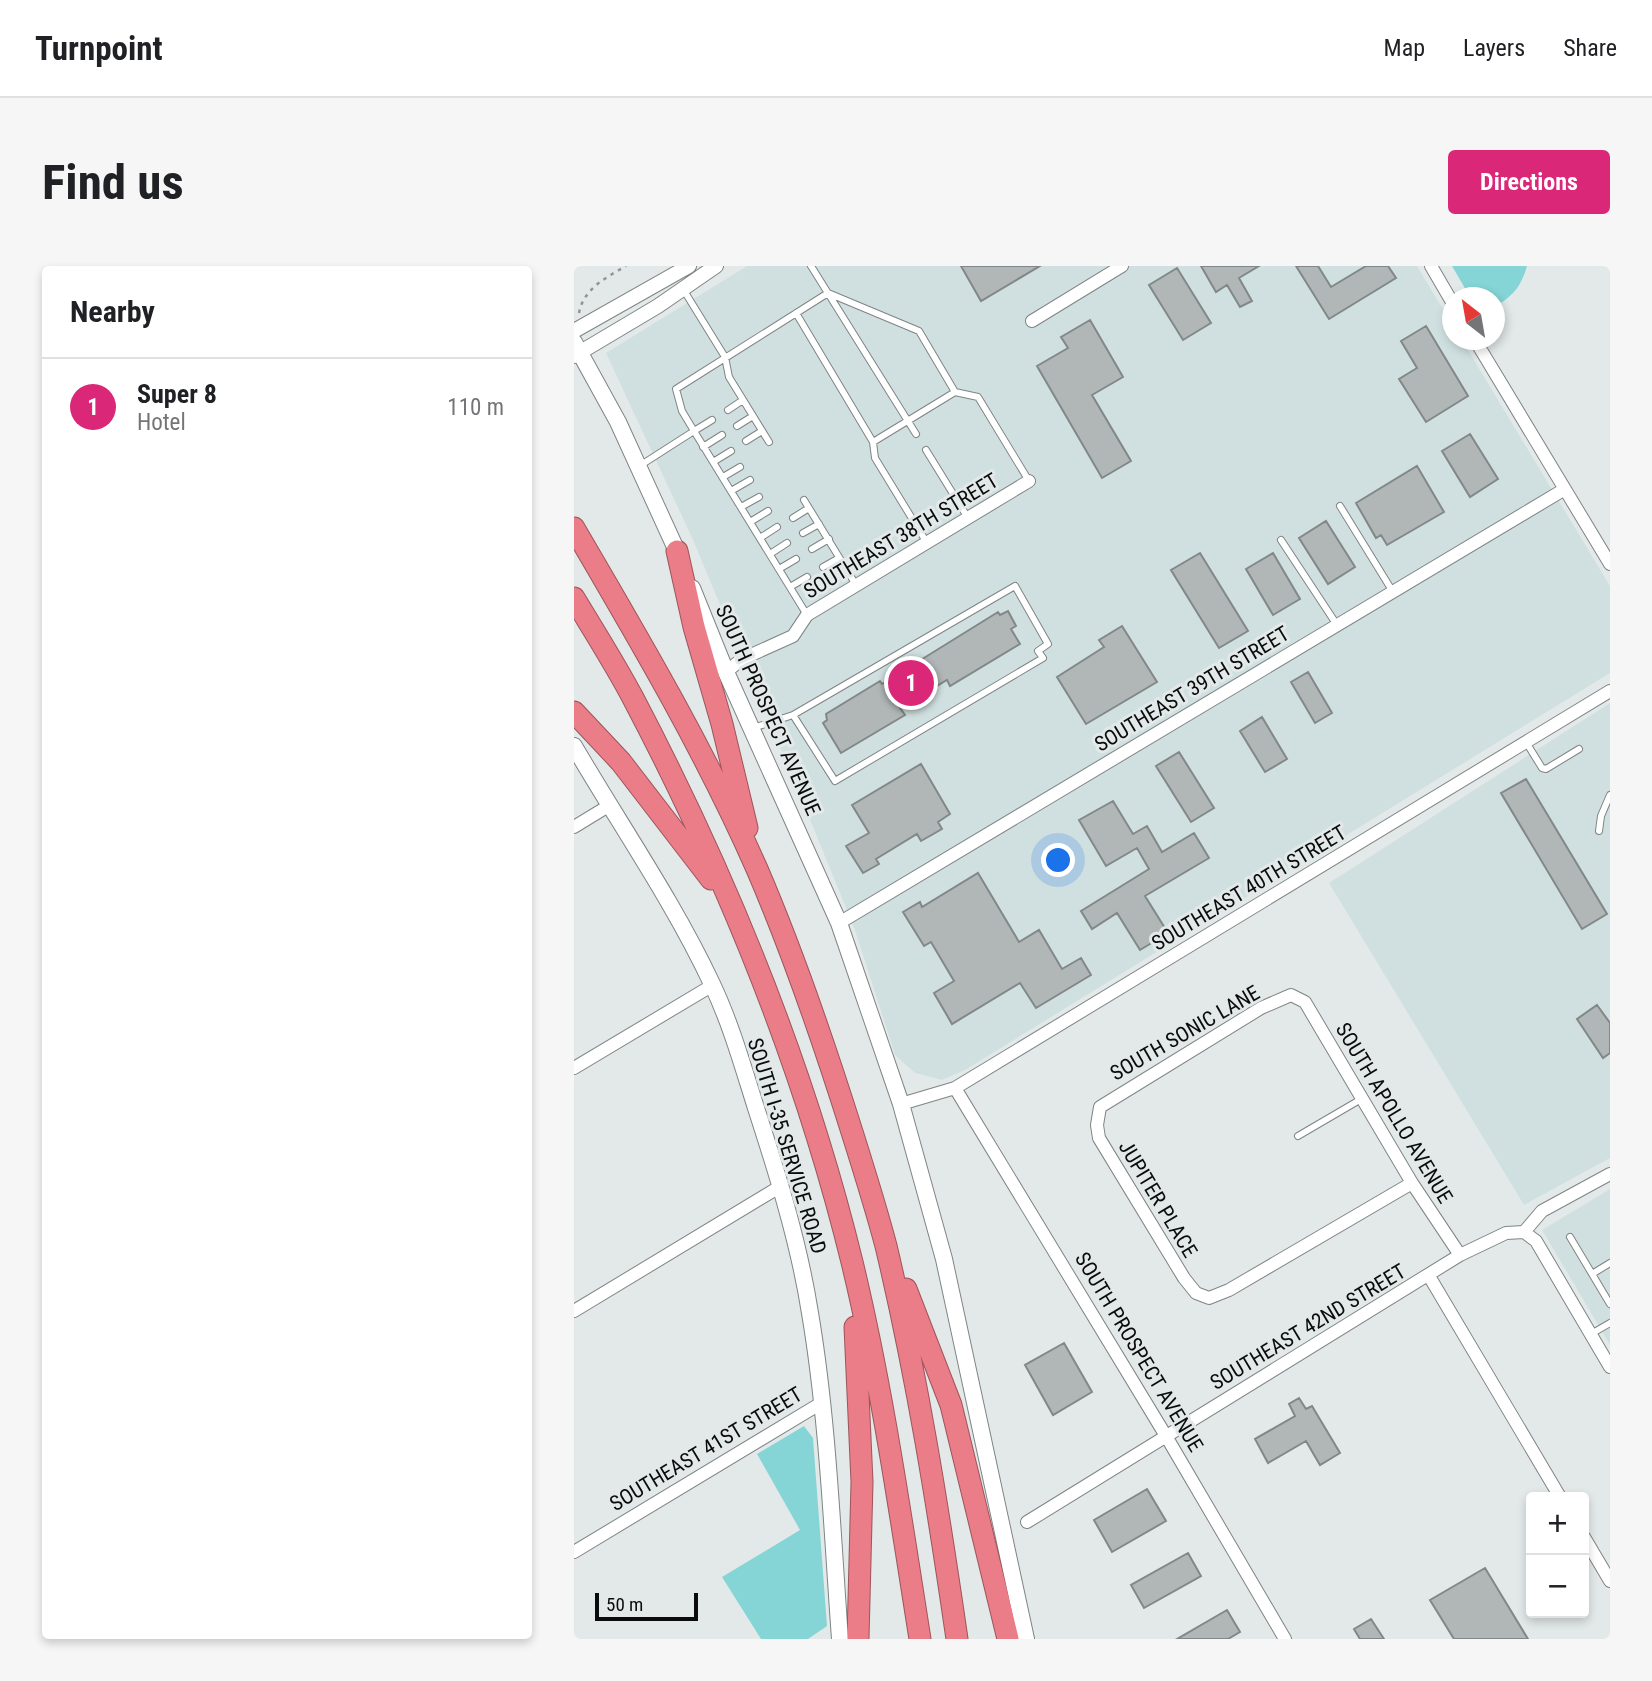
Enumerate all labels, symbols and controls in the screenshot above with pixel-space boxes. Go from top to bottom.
text: Turnpoint [35,29,163,68]
text: Map [1384,34,1425,62]
text: Layers [1463,34,1525,62]
text: Share [1563,34,1617,62]
button: Directions [1448,150,1610,214]
text: Find us [42,154,184,211]
north arrow [1442,287,1505,350]
text: Nearby [70,294,155,329]
text: Super 8 [137,379,217,409]
text: 1 [87,394,99,421]
text: 110 m [447,394,504,421]
text: Hotel [137,409,186,436]
street label: SOUTHEAST 38TH STREET [799,468,1003,604]
street label: SOUTH PROSPECT AVENUE [711,601,825,819]
street label: SOUTHEAST 39TH STREET [1090,621,1294,757]
pin: 1 [888,657,934,709]
street label: SOUTHEAST 40TH STREET [1147,820,1351,956]
your location [1041,843,1075,877]
street label: SOUTH SONIC LANE [1106,981,1264,1085]
street label: SOUTH APOLLO AVENUE [1331,1019,1457,1207]
street label: SOUTH I-35 SERVICE ROAD [743,1035,831,1257]
street label: JUPITER PLACE [1114,1136,1202,1262]
street label: SOUTH PROSPECT AVENUE [1070,1248,1208,1456]
street label: SOUTHEAST 42ND STREET [1206,1259,1410,1395]
street label: SOUTHEAST 41ST STREET [606,1382,807,1516]
map controls [1526,1492,1589,1618]
button: + [1526,1492,1589,1555]
button: − [1526,1555,1589,1618]
scale bar [595,1590,698,1622]
text: 50 m [606,1593,643,1616]

